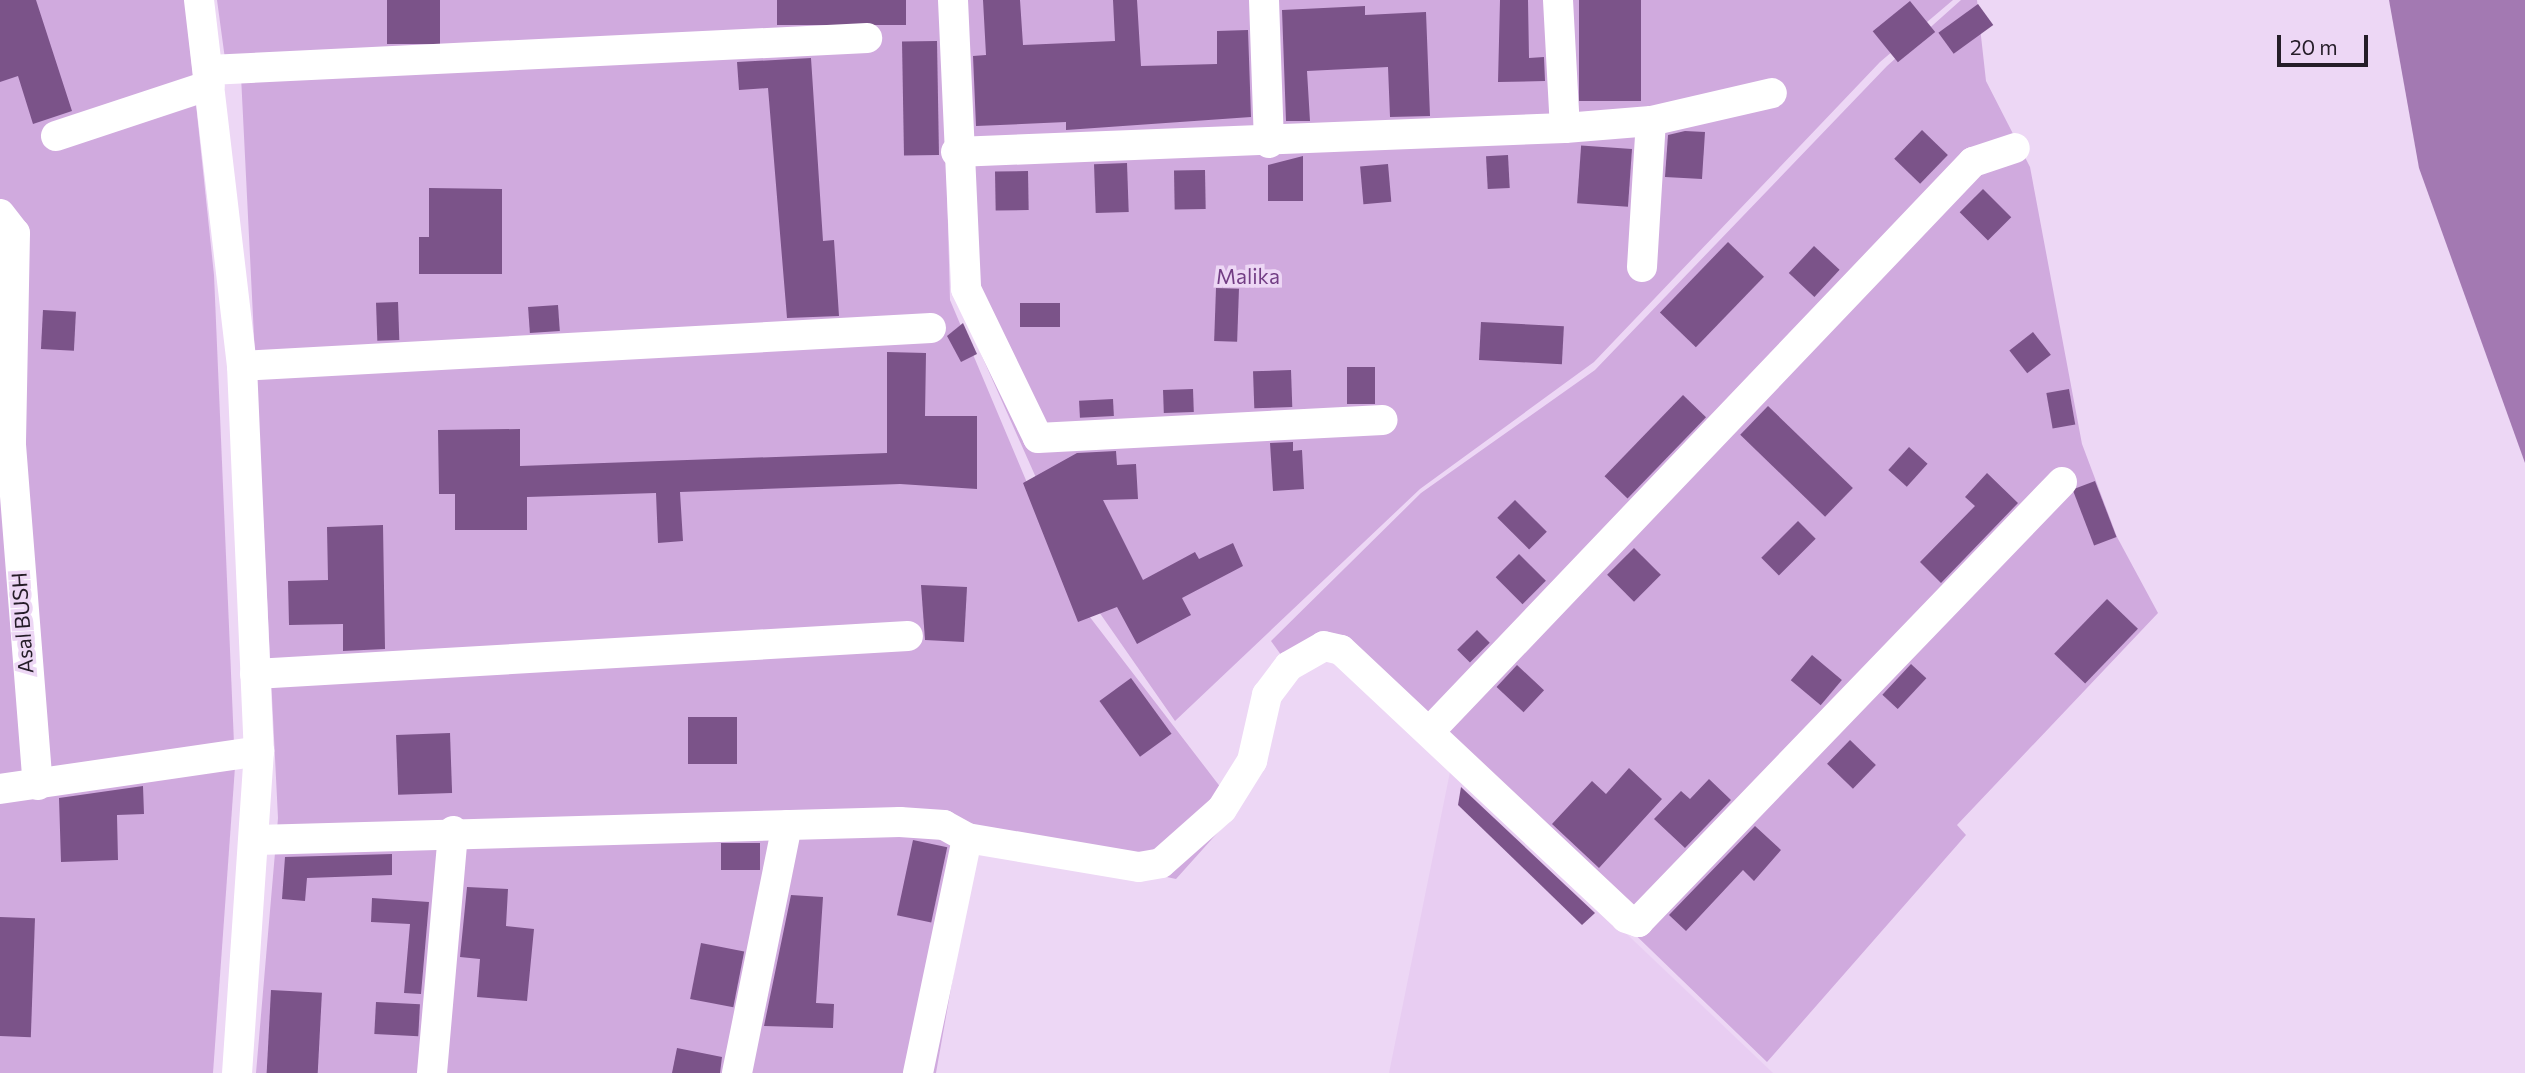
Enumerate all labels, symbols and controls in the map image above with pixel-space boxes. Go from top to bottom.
scale bar [2280,21,2371,65]
text: 20 m [2290,34,2338,59]
park label: Malika [1216,263,1280,289]
street label: Asal BUSH [6,572,38,674]

